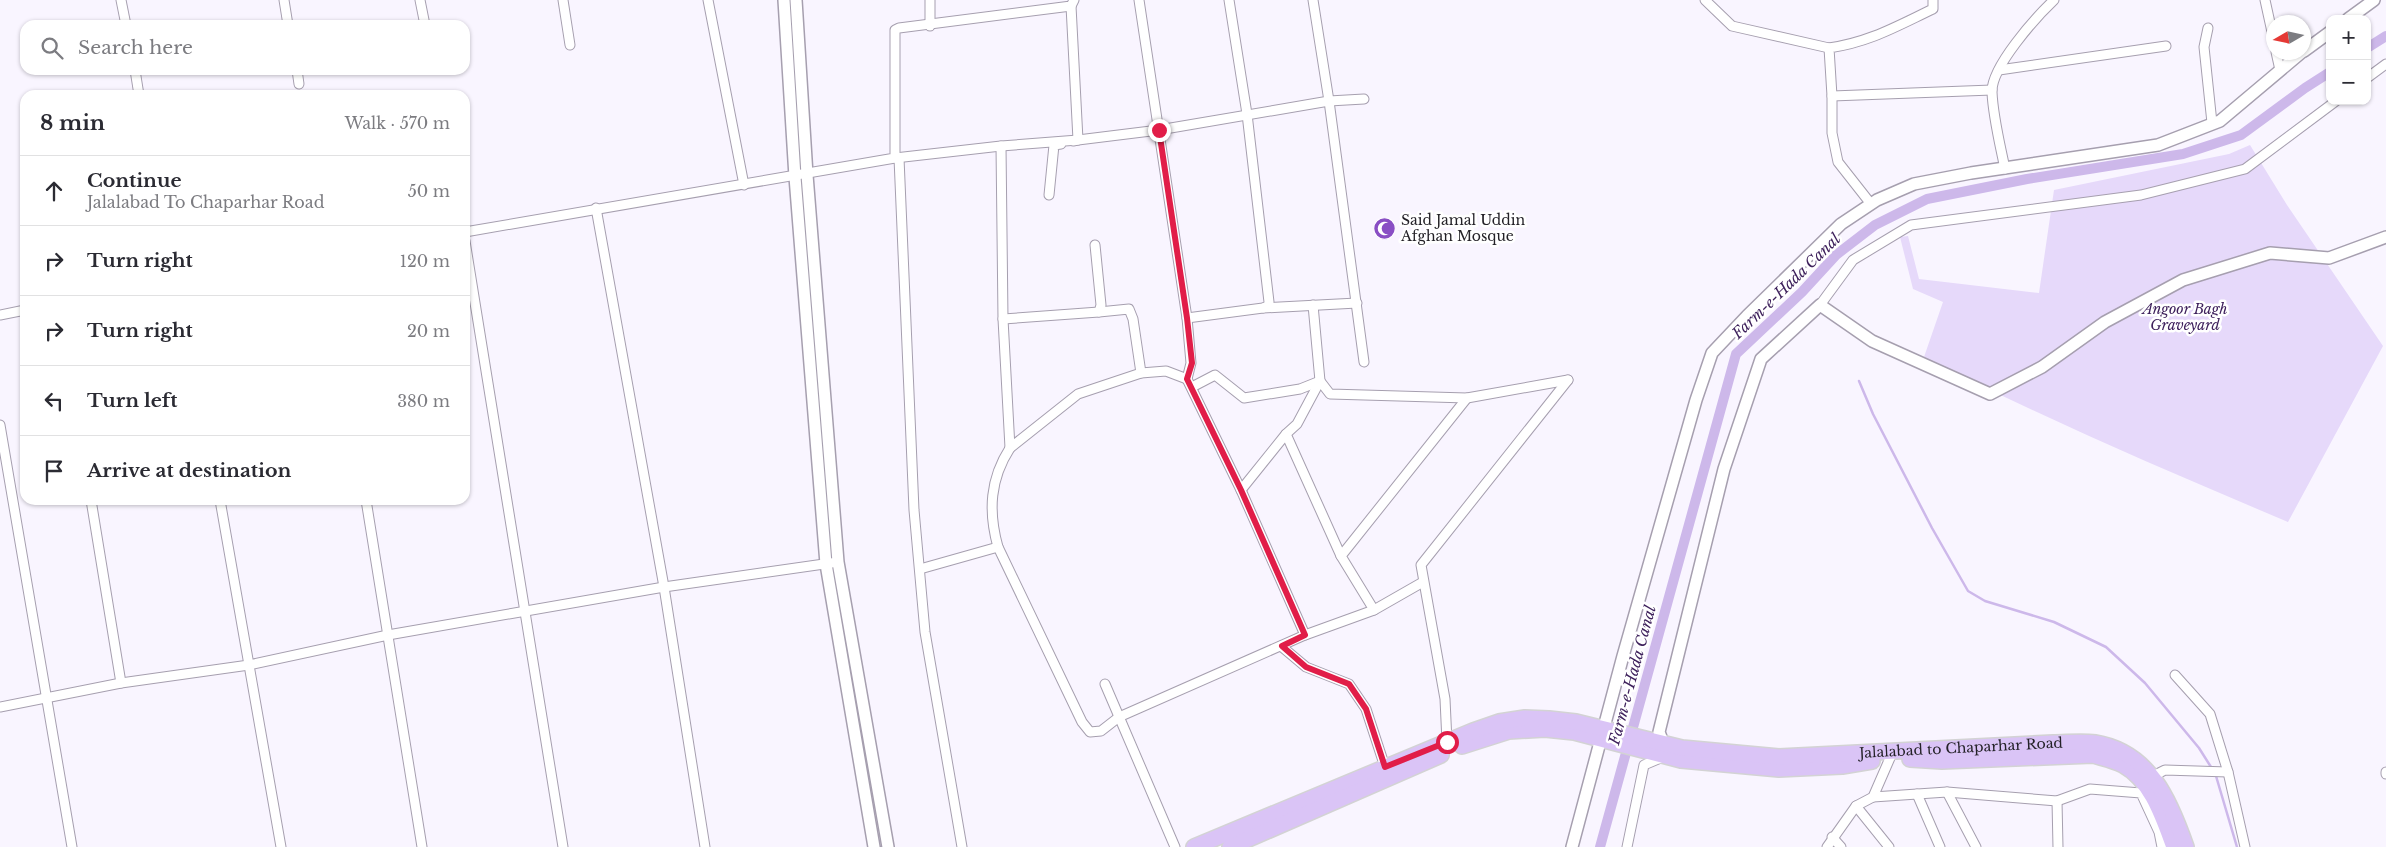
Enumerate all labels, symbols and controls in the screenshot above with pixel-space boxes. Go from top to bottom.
north arrow [2266,15,2311,60]
map controls [2326,15,2371,105]
button: + [2326,15,2371,60]
search box [20,20,470,75]
icon: search [38,34,66,62]
text: Search here [78,36,193,59]
button: − [2326,60,2371,105]
text: 8 min [40,110,105,136]
text: Walk · 570 m [345,113,450,133]
route end [1148,119,1171,142]
text: Continue [87,169,182,192]
icon: ahead [40,177,68,205]
text: 50 m [408,181,450,201]
text: Jalalabad To Chaparhar Road [87,192,324,212]
place label: Said Jamal Uddin Afghan Mosque [1400,211,1525,245]
mosque icon: Said Jamal Uddin Afghan Mosque [1373,216,1397,240]
water label: Farm-e-Hada Canal [1727,229,1844,343]
icon: right [40,247,68,275]
text: Turn right [87,249,193,272]
text: 120 m [400,251,450,271]
park label: Angoor Bagh Graveyard [2140,300,2228,334]
icon: right [40,317,68,345]
text: Turn right [87,319,193,342]
text: 20 m [407,321,450,341]
icon: left [40,387,68,415]
text: Turn left [87,389,178,412]
text: 380 m [397,391,450,411]
icon: arrive [40,457,68,485]
text: Arrive at destination [87,459,291,482]
water label: Farm-e-Hada Canal [1604,603,1660,748]
route start [1436,731,1459,754]
street label: Jalalabad to Chaparhar Road [1857,734,2064,762]

